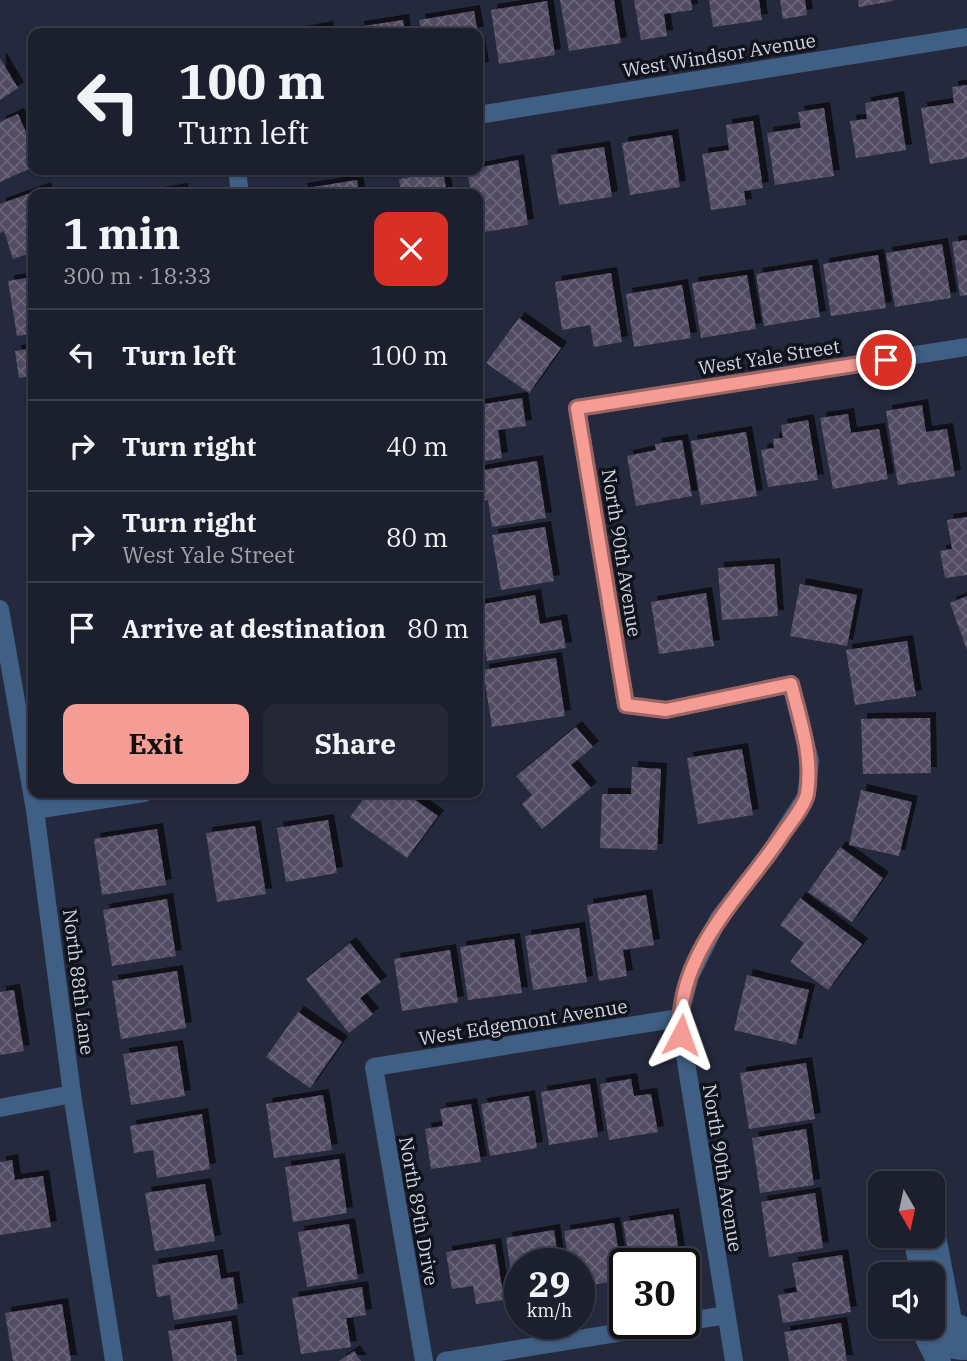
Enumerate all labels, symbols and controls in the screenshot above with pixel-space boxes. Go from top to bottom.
street label: West Windsor Avenue [621,28,817,82]
text: 100 m [178,49,325,112]
icon: left [63,56,154,147]
text: Turn left [178,111,309,153]
text: 1 min [63,206,181,261]
button: close [374,212,448,286]
text: 300 m · 18:33 [63,260,212,290]
pin [856,330,916,390]
street label: West Yale Street [697,334,842,380]
icon: left [63,336,101,374]
text: Turn left [122,338,236,372]
text: 100 m [370,338,448,372]
icon: arrive [867,341,905,379]
icon: right [63,427,101,465]
text: Turn right [122,429,256,463]
text: 40 m [386,429,448,463]
street label: North 90th Avenue [597,467,647,639]
text: Turn right [122,505,256,539]
icon: right [63,518,101,556]
text: 80 m [386,520,448,554]
text: West Yale Street [122,539,295,569]
icon: arrive [63,609,101,647]
text: Arrive at destination [122,611,386,645]
text: 80 m [407,611,469,645]
button: Exit [63,704,249,784]
button: Share [263,704,448,784]
street label: North 88th Lane [58,908,100,1056]
street label: West Edgemont Avenue [417,994,629,1050]
position arrow [644,998,718,1072]
street label: North 90th Avenue [698,1082,748,1254]
street label: North 89th Drive [394,1135,444,1287]
north arrow [868,1171,945,1248]
map controls [868,1171,945,1339]
speed limit sign: 30 [609,1248,700,1339]
text: 29 [528,1261,571,1307]
button: sound [868,1262,945,1339]
text: km/h [527,1299,572,1322]

